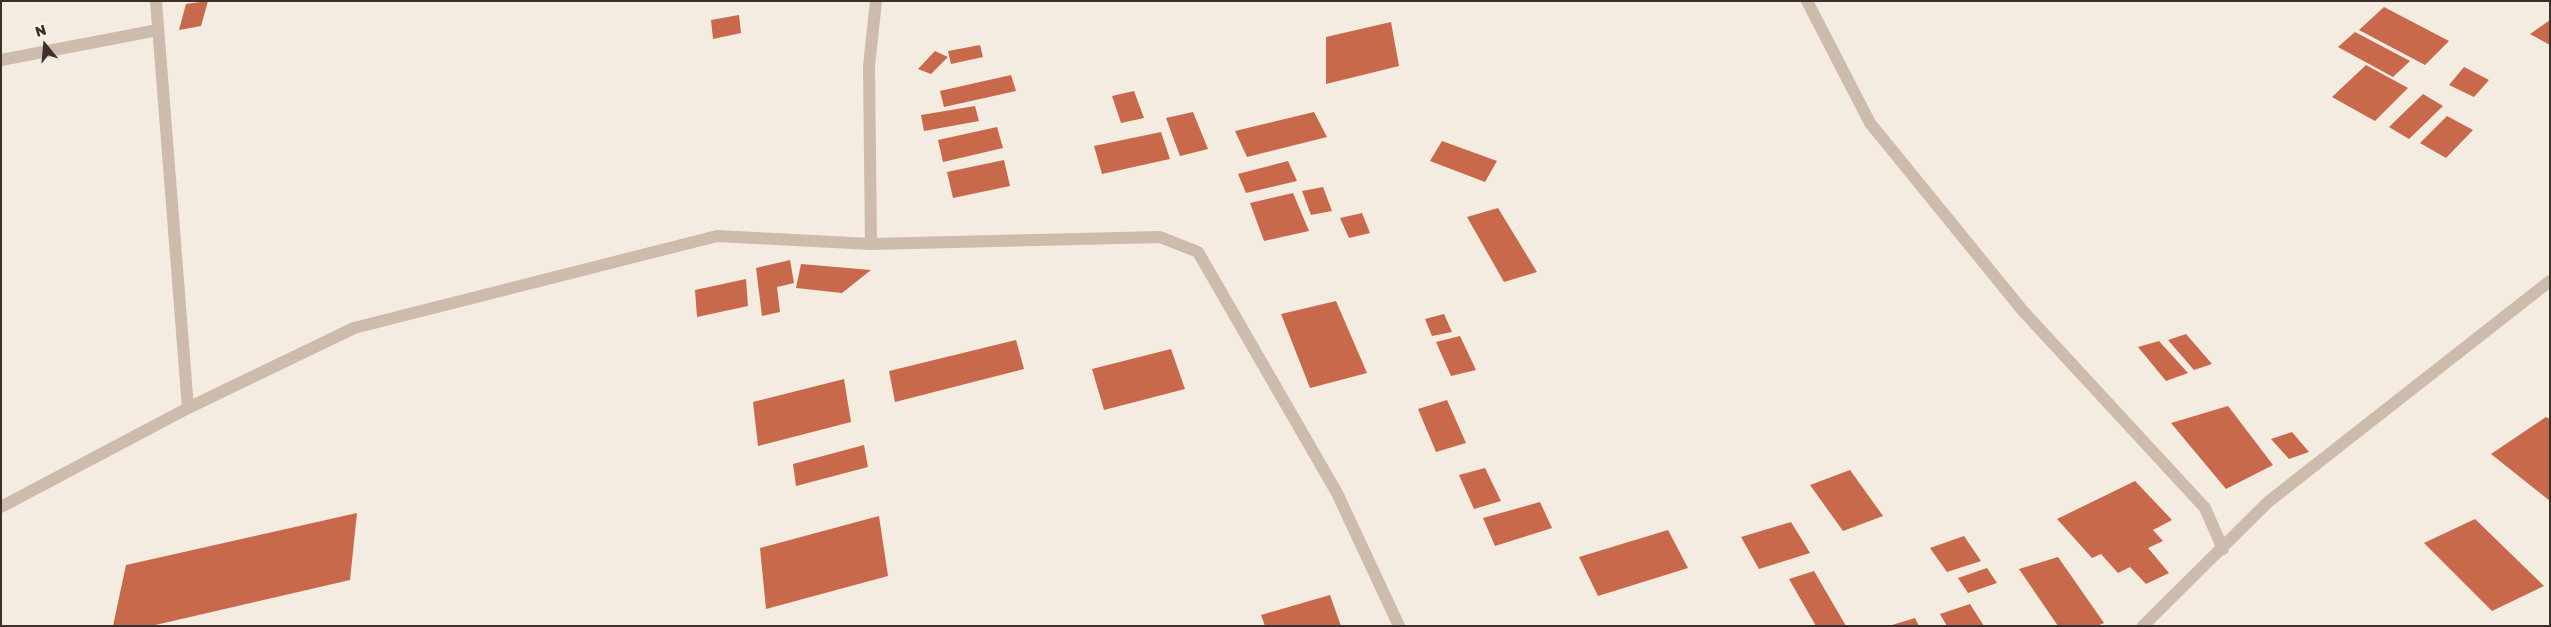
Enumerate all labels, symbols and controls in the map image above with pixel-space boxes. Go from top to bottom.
north arrow [20,20,70,70]
text: N [33,20,48,40]

